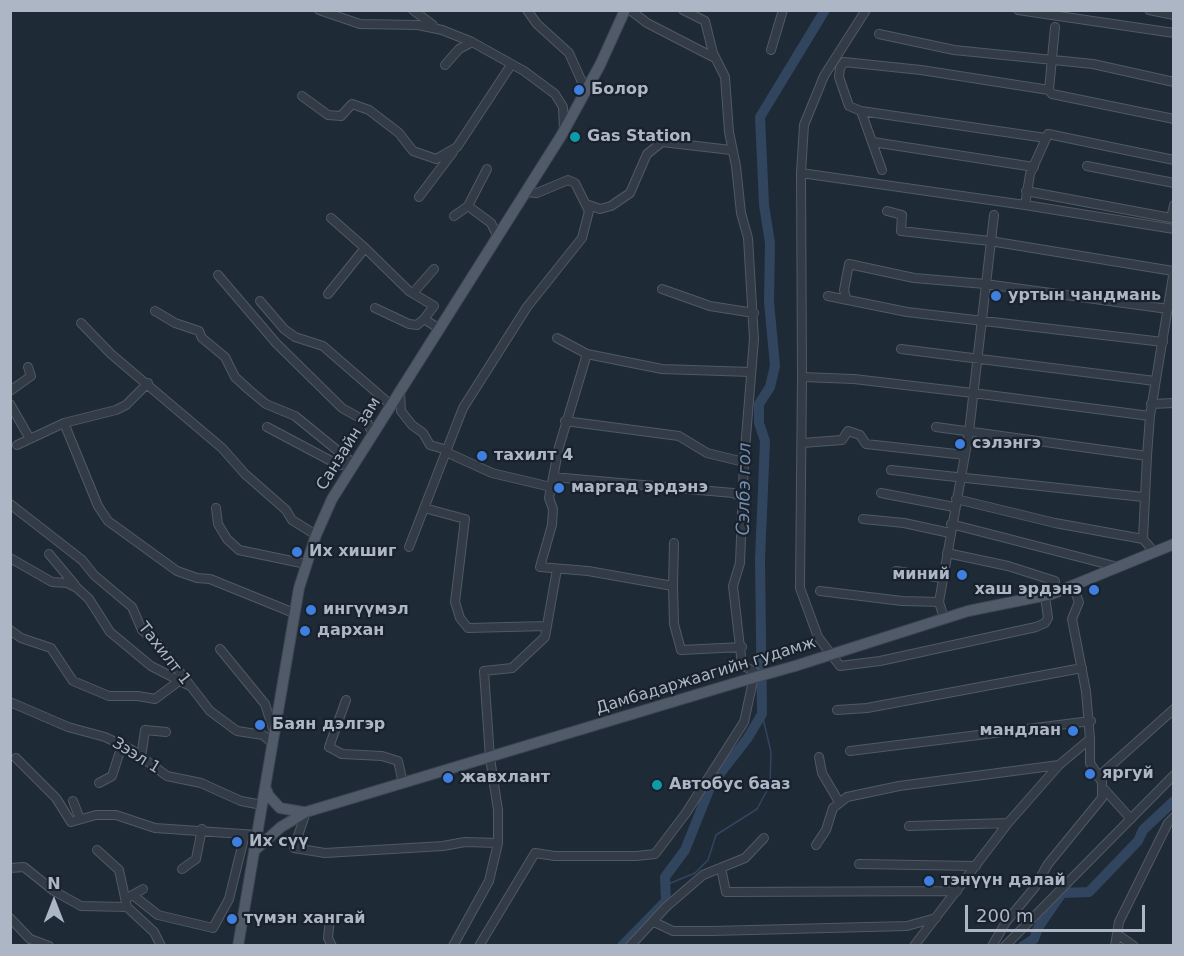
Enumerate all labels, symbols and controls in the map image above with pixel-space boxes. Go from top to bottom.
place label: Болор [591,80,648,100]
marker: Болор [572,83,586,97]
place label: Gas Station [587,127,692,147]
marker: Gas Station [568,130,582,144]
place label: уртын чандмань [1008,286,1161,306]
marker: уртын чандмань [989,289,1003,303]
street label: Санзайн зам [313,394,385,494]
place label: сэлэнгэ [972,434,1041,454]
marker: сэлэнгэ [953,437,967,451]
water label: Сэлбэ гол [733,443,757,535]
place label: тахилт 4 [494,446,573,466]
marker: тахилт 4 [475,449,489,463]
place label: маргад эрдэнэ [571,478,708,498]
marker: маргад эрдэнэ [552,481,566,495]
place label: Их хишиг [309,542,396,562]
marker: Их хишиг [290,545,304,559]
place label: миний [892,565,950,585]
marker: миний [955,568,969,582]
place label: хаш эрдэнэ [974,580,1082,600]
marker: хаш эрдэнэ [1087,583,1101,597]
place label: ингүүмэл [323,600,409,620]
marker: ингүүмэл [304,603,318,617]
street label: Тахилт 1 [134,619,194,689]
place label: дархан [317,621,384,641]
marker: дархан [298,624,312,638]
street label: Дамбадаржаагийн гудамж [594,633,818,719]
place label: Баян дэлгэр [272,715,385,735]
marker: Баян дэлгэр [253,718,267,732]
place label: мандлан [980,721,1061,741]
marker: мандлан [1066,724,1080,738]
street label: Зээл 1 [108,734,164,778]
place label: яргуй [1102,764,1154,784]
marker: яргуй [1083,767,1097,781]
place label: жавхлант [460,768,550,788]
marker: жавхлант [441,771,455,785]
place label: Автобус бааз [669,775,790,795]
marker: Автобус бааз [650,778,664,792]
place label: Их сүү [249,832,309,852]
marker: Их сүү [230,835,244,849]
place label: тэнүүн далай [941,871,1066,891]
north arrow [24,872,84,932]
text: N [47,874,61,893]
marker: тэнүүн далай [922,874,936,888]
scale bar [968,893,1148,931]
text: 200 m [976,905,1034,926]
place label: түмэн хангай [244,909,365,929]
marker: түмэн хангай [225,912,239,926]

